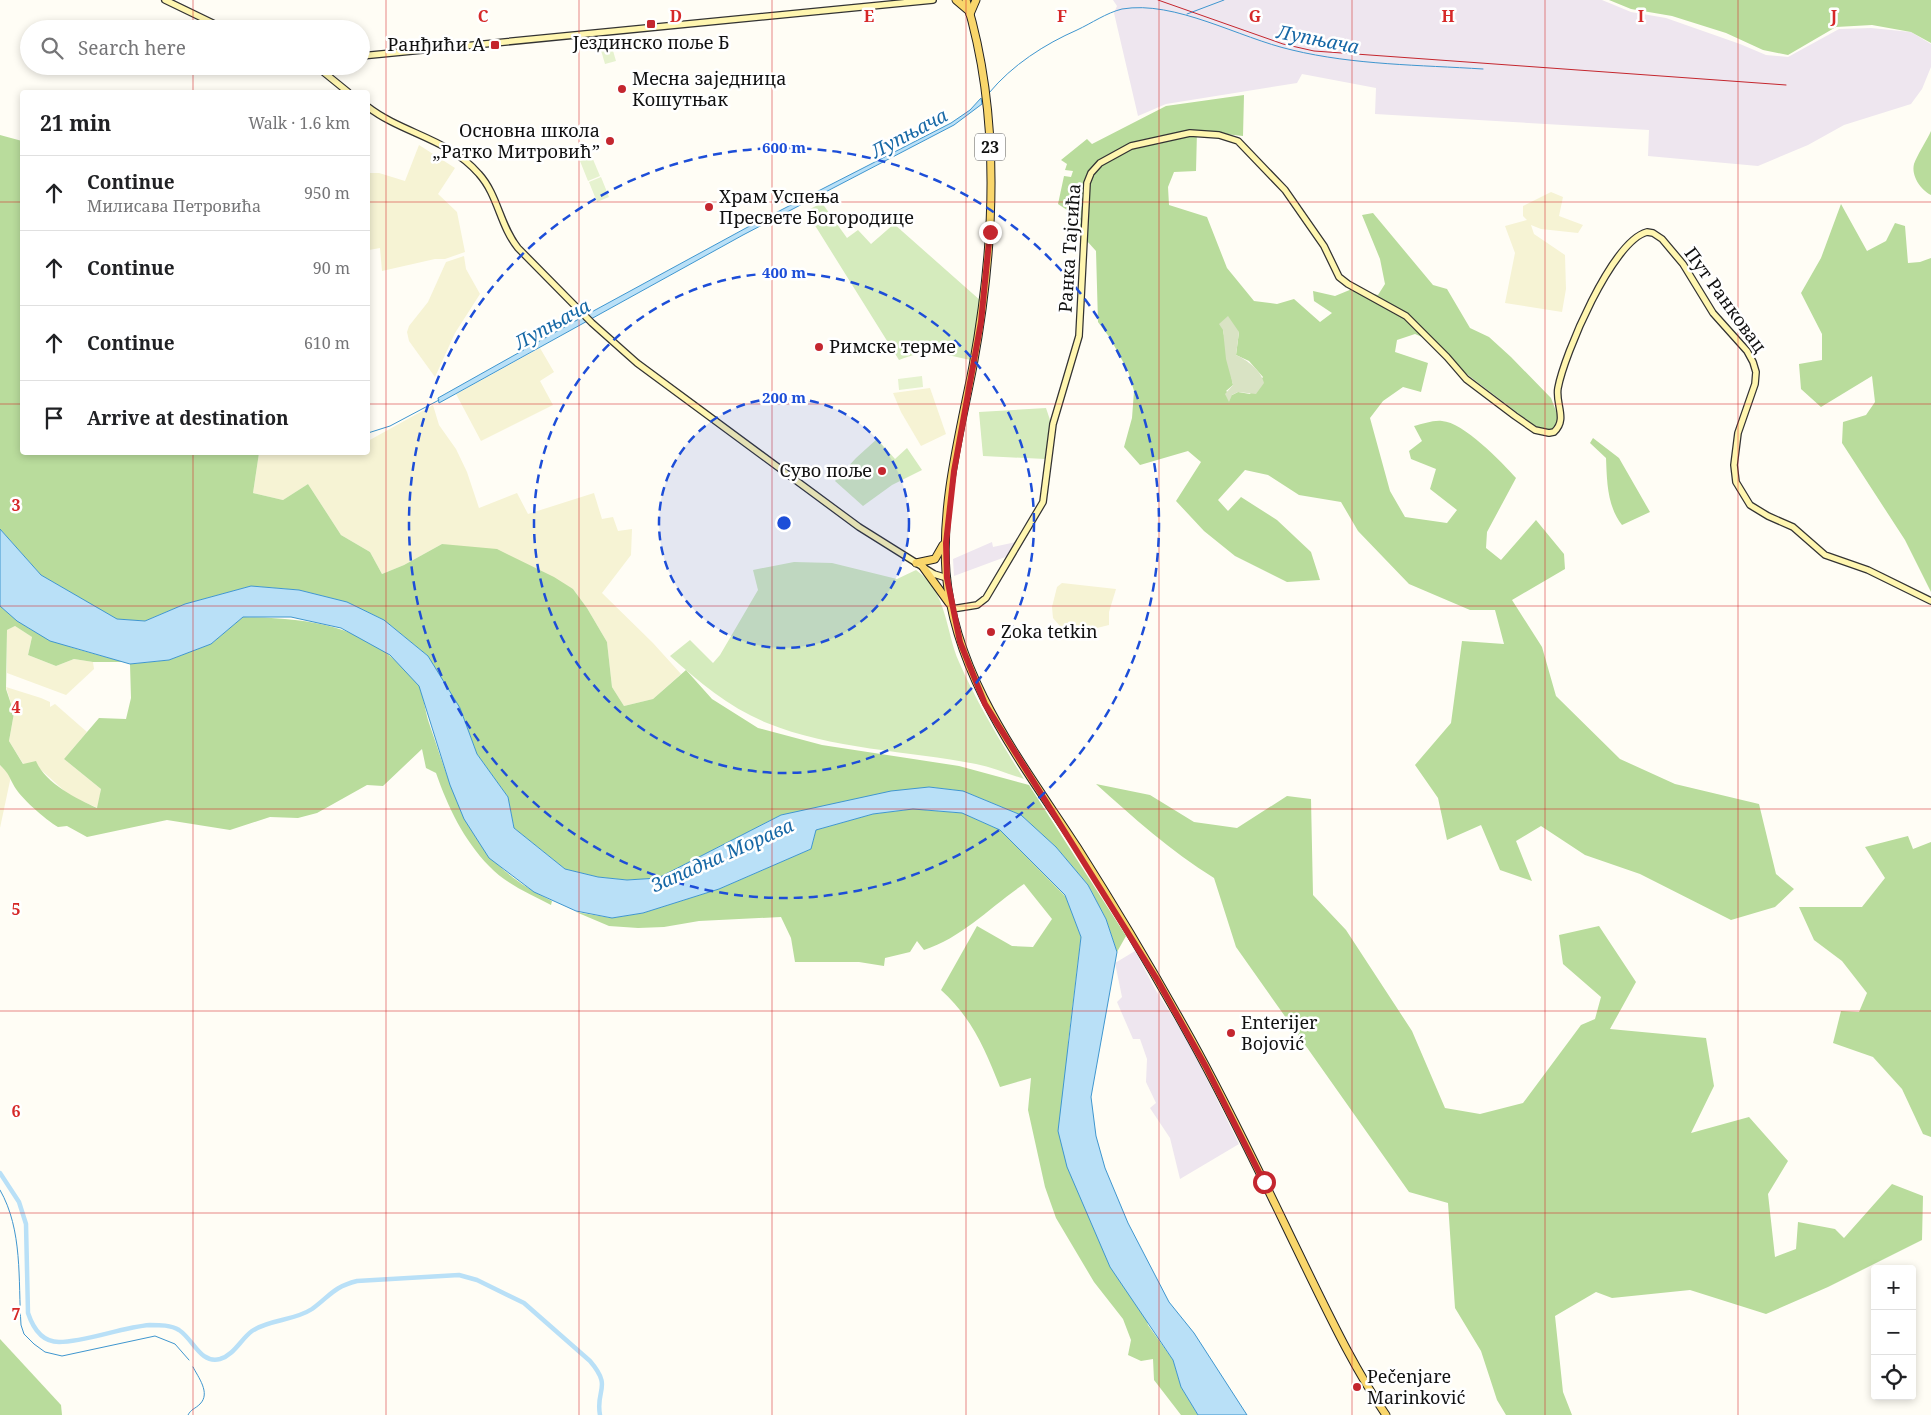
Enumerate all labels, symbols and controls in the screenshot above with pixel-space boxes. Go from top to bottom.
text: C [478,5,489,27]
text: D [670,5,682,27]
text: E [864,5,874,27]
text: F [1057,5,1067,27]
text: G [1249,5,1261,27]
text: H [1441,5,1455,27]
text: I [1638,5,1644,27]
text: J [1830,5,1838,27]
marker: Јездинско поље Б [645,18,657,30]
water label: Лупњача [1274,18,1361,60]
search box [20,20,370,75]
place label: Јездинско поље Б [572,30,729,54]
place label: Ранђићи А [387,32,485,56]
icon: search [38,34,66,62]
text: Search here [78,35,186,61]
marker: Ранђићи А [489,39,501,51]
place label: Месна заједница Кошутњак [632,66,786,111]
marker: Месна заједница Кошутњак [616,83,628,95]
water label: Лупњача [865,102,952,164]
text: 21 min [40,109,111,137]
text: Walk · 1.6 km [248,112,350,134]
place label: Основна школа „Ратко Митровић” [433,118,600,163]
road number: 23 [975,134,1005,160]
marker: Основна школа „Ратко Митровић” [604,135,616,147]
text: 600 m [762,137,806,157]
text: Continue [87,169,175,195]
icon: ahead [40,179,68,207]
text: 950 m [304,182,350,204]
street label: Ранка Тајсића [1053,183,1085,313]
place label: Храм Успења Пресвете Богородице [719,184,914,229]
text: Милисава Петровића [87,195,261,217]
marker: Храм Успења Пресвете Богородице [703,201,715,213]
route end [979,221,1002,244]
street label: Пут Ранковац [1679,242,1772,357]
icon: ahead [40,254,68,282]
text: Continue [87,255,175,281]
text: 90 m [313,257,350,279]
text: 400 m [762,262,806,282]
water label: Лупњача [508,292,595,356]
icon: ahead [40,329,68,357]
text: Continue [87,330,175,356]
text: 610 m [304,332,350,354]
place label: Римске терме [829,334,956,358]
marker: Римске терме [813,341,825,353]
text: 200 m [762,387,806,407]
icon: arrive [40,404,68,432]
text: Arrive at destination [87,405,289,431]
place label: Суво поље [780,458,872,482]
marker: Суво поље [876,465,888,477]
text: 3 [11,494,21,516]
centre of rings [775,514,793,532]
place label: Zoka tetkin [1001,619,1098,643]
marker: Zoka tetkin [985,626,997,638]
text: 4 [11,696,21,718]
water label: Западна Морава [646,812,798,898]
text: 5 [11,898,21,920]
place label: Enterijer Bojović [1241,1010,1318,1055]
marker: Enterijer Bojović [1225,1027,1237,1039]
text: 6 [11,1100,21,1122]
route start [1253,1171,1276,1194]
map controls [1871,1265,1916,1400]
button: + [1871,1265,1916,1310]
text: 7 [11,1303,21,1325]
button: − [1871,1310,1916,1355]
button: locate [1871,1355,1916,1400]
place label: Pečenjare Marinković [1367,1364,1466,1409]
marker: Pečenjare Marinković [1351,1381,1363,1393]

